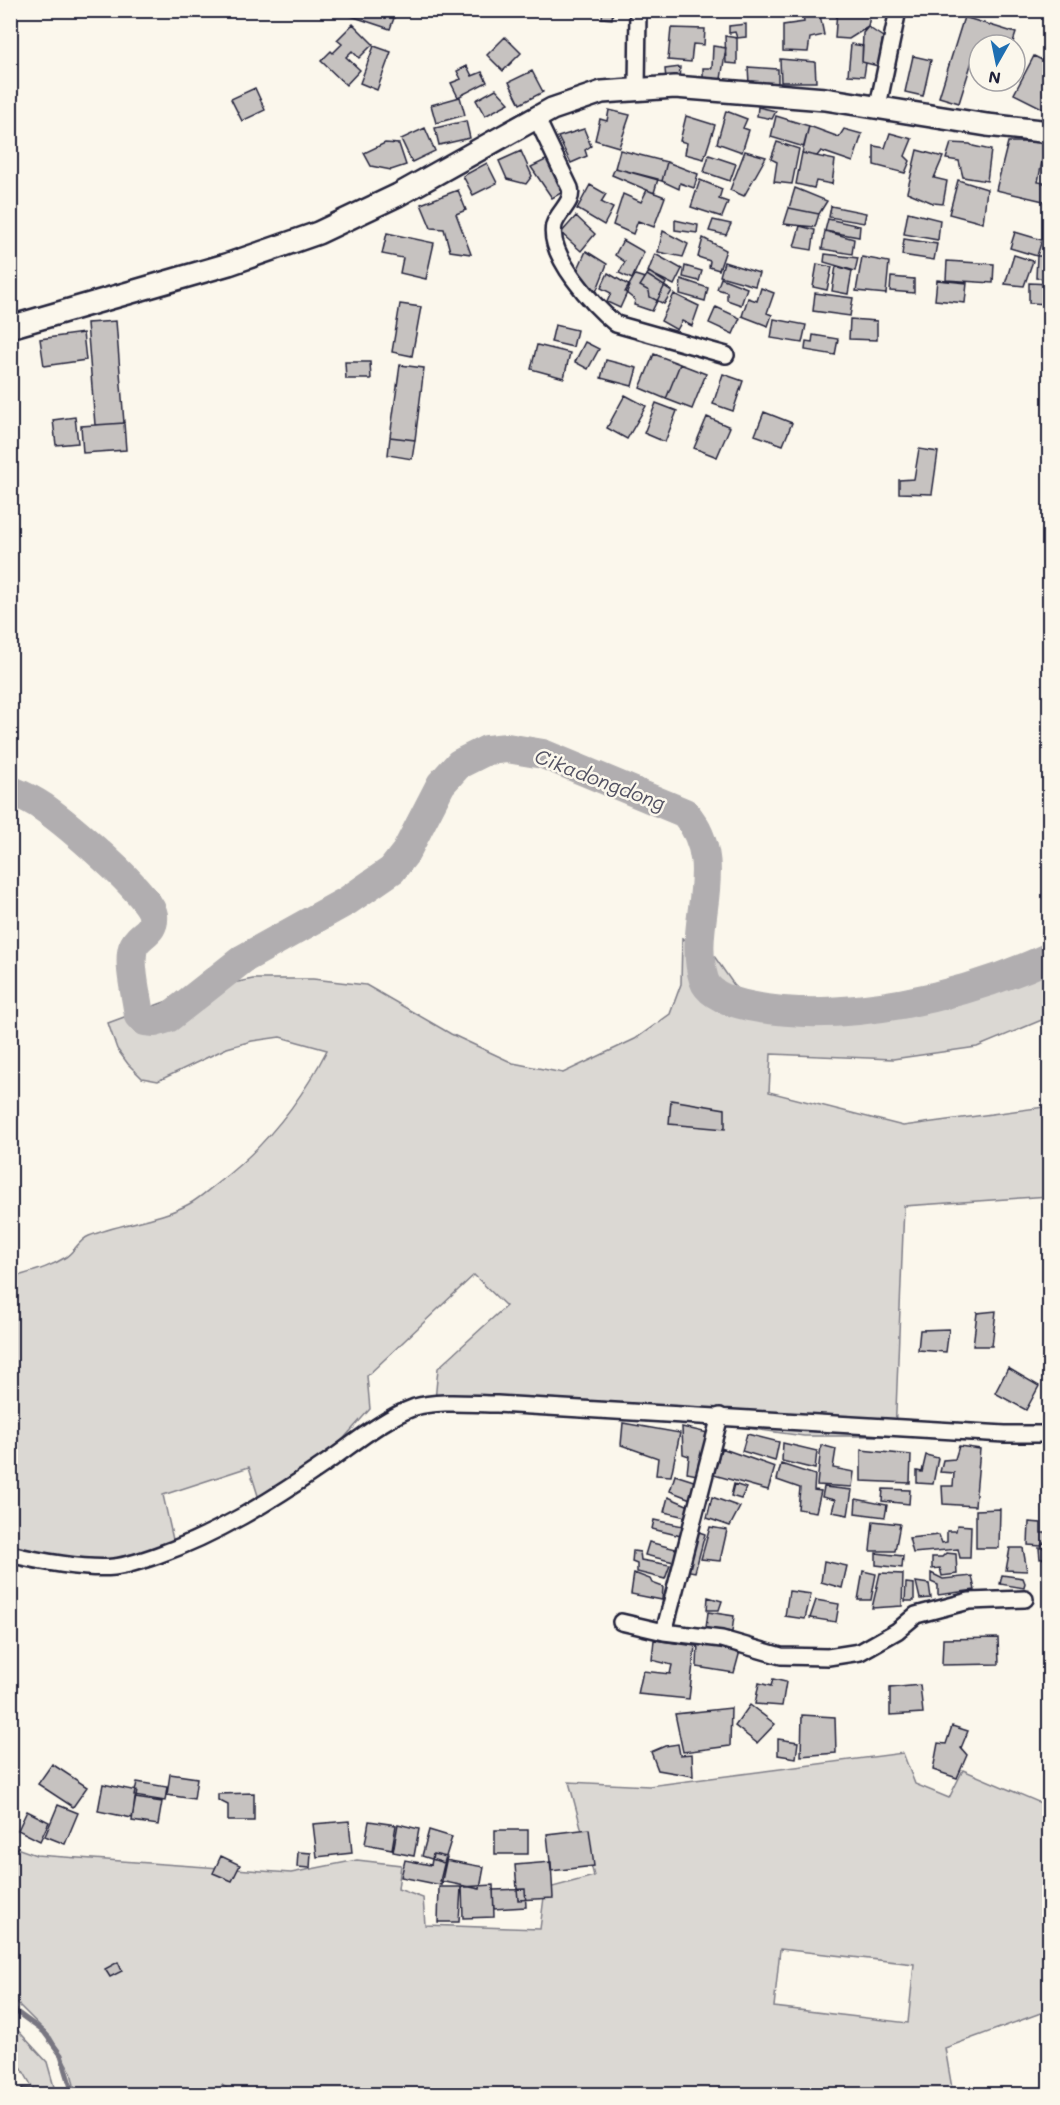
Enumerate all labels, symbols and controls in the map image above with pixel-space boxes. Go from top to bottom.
north arrow [967,33,1027,93]
text: N [987,67,1002,90]
water label: Cikadongdong [531,742,669,816]

